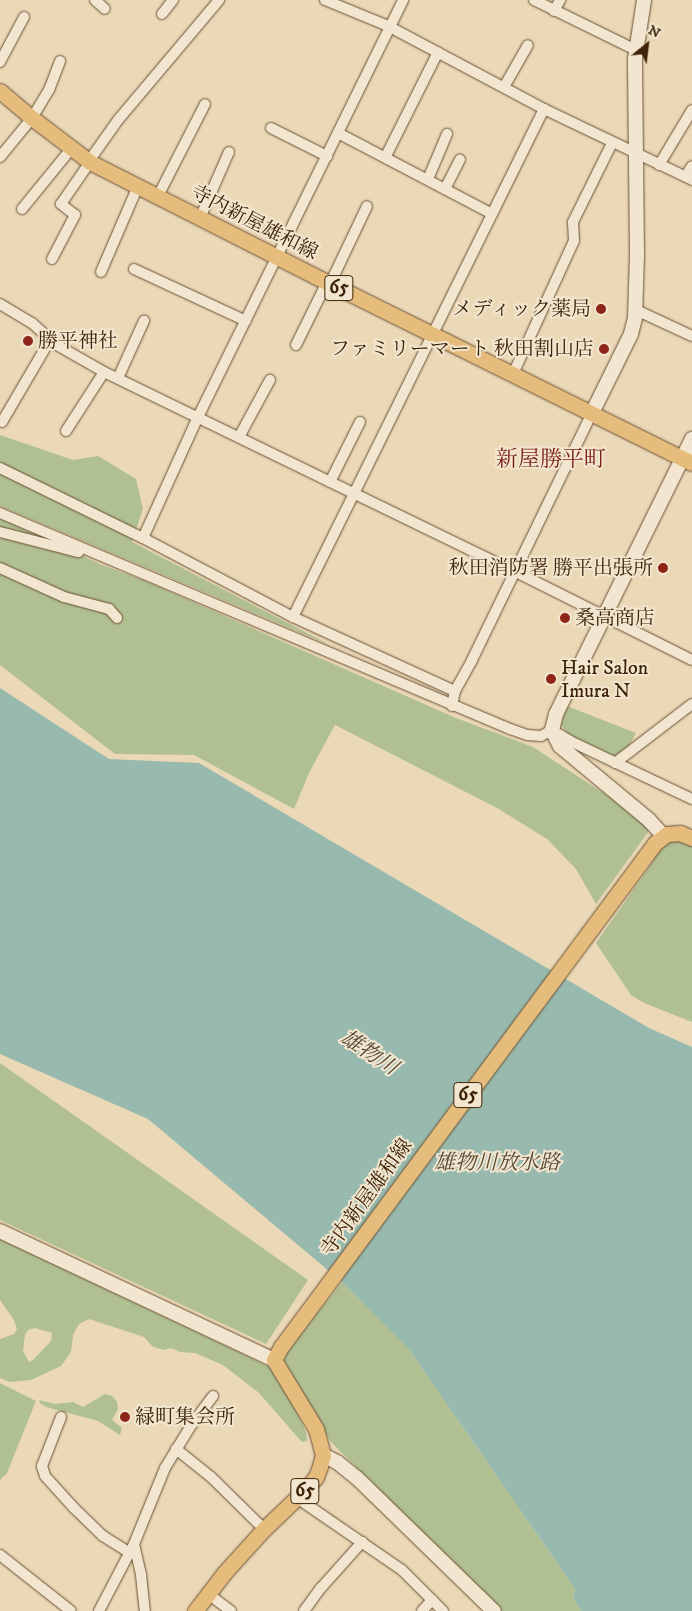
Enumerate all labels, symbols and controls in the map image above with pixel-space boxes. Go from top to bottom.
north arrow [622,20,672,70]
text: N [645,21,664,43]
street label: 寺内新屋雄和線 [186,181,322,265]
road number: 65 [324,272,354,304]
place label: メディック薬局 [451,297,591,321]
marker: メディック薬局 [595,303,607,315]
place label: 勝平神社 [38,329,118,353]
marker: 勝平神社 [22,335,34,347]
place label: ファミリーマート 秋田割山店 [330,337,594,361]
marker: ファミリーマート 秋田割山店 [598,343,610,355]
district label: 新屋勝平町 [496,447,606,473]
place label: 秋田消防署 勝平出張所 [449,556,653,580]
marker: 秋田消防署 勝平出張所 [657,562,669,574]
place label: 桑高商店 [575,606,655,630]
marker: 桑高商店 [559,612,571,624]
place label: Hair Salon Imura N [561,656,648,703]
marker: Hair Salon Imura N [545,673,557,685]
water label: 雄物川 [336,1025,402,1081]
road number: 65 [453,1078,483,1112]
street label: 寺内新屋雄和線 [316,1134,418,1262]
water label: 雄物川放水路 [434,1150,560,1176]
place label: 緑町集会所 [135,1405,235,1429]
marker: 緑町集会所 [119,1411,131,1423]
road number: 65 [290,1474,320,1508]

